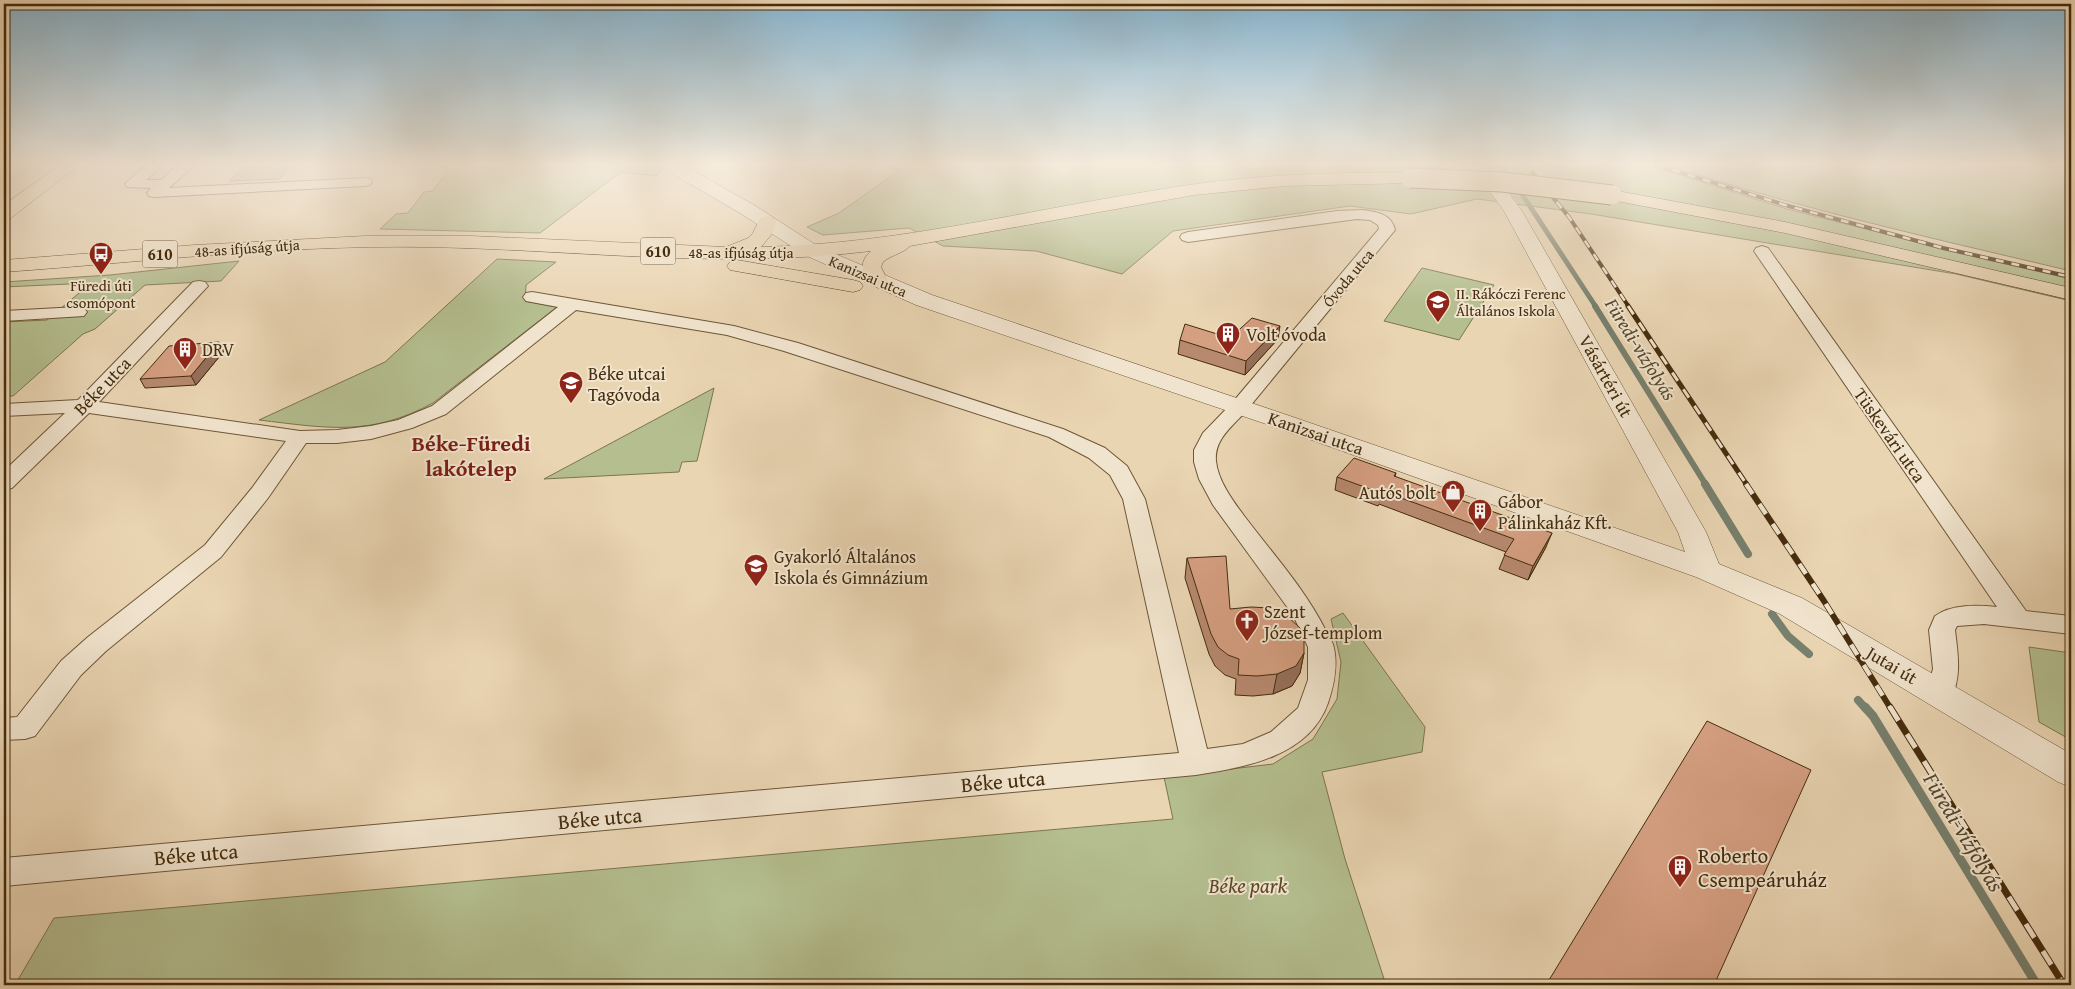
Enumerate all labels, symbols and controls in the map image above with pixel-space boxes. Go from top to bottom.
street label: 48-as ifjúság útja [194,234,300,262]
road number: 610 [640,238,676,264]
road number: 610 [142,240,178,268]
bus stop icon: Füredi úti csomópont [88,241,114,275]
street label: 48-as ifjúság útja [688,242,794,263]
street label: Óvoda utca [1318,245,1378,311]
street label: Kanizsai utca [826,250,910,302]
place label: Füredi úti csomópont [66,275,137,313]
place label: II. Rákóczi Ferenc Általános Iskola [1456,283,1566,321]
school or university icon: II. Rákóczi Ferenc Általános Iskola [1425,289,1451,323]
water label: Füredi-vízfolyás [1598,292,1684,406]
building icon: Volt óvoda [1215,321,1241,355]
place label: Volt óvoda [1246,321,1327,348]
street label: Vásártéri út [1572,330,1640,423]
building icon: DRV [172,336,198,370]
place label: DRV [202,336,235,363]
street label: Béke utca [67,350,137,421]
place label: Béke utcai Tagóvoda [588,360,665,408]
school or university icon: Béke utcai Tagóvoda [558,370,584,404]
street label: Tüskevári utca [1847,382,1933,488]
street label: Kanizsai utca [1265,404,1368,462]
district label: Béke-Füredi lakótelep [411,427,531,484]
place label: Autós bolt [1359,479,1437,506]
shop icon: Autós bolt [1440,479,1466,513]
place label: Gábor Pálinkaház Kft. [1498,488,1612,536]
building icon: Gábor Pálinkaház Kft. [1467,498,1493,532]
place label: Gyakorló Általános Iskola és Gimnázium [774,543,928,591]
school or university icon: Gyakorló Általános Iskola és Gimnázium [743,553,769,587]
place label: Szent József-templom [1262,598,1383,646]
church icon: Szent József-templom [1234,608,1260,642]
street label: Jutai út [1860,638,1923,691]
street label: Béke utca [960,762,1047,800]
water label: Füredi-vízfolyás [1915,765,2012,898]
street label: Béke utca [557,799,644,837]
street label: Béke utca [153,835,240,873]
place label: Roberto Csempeáruház [1698,840,1827,895]
building icon: Roberto Csempeáruház [1667,854,1693,888]
park label: Béke park [1208,870,1288,901]

